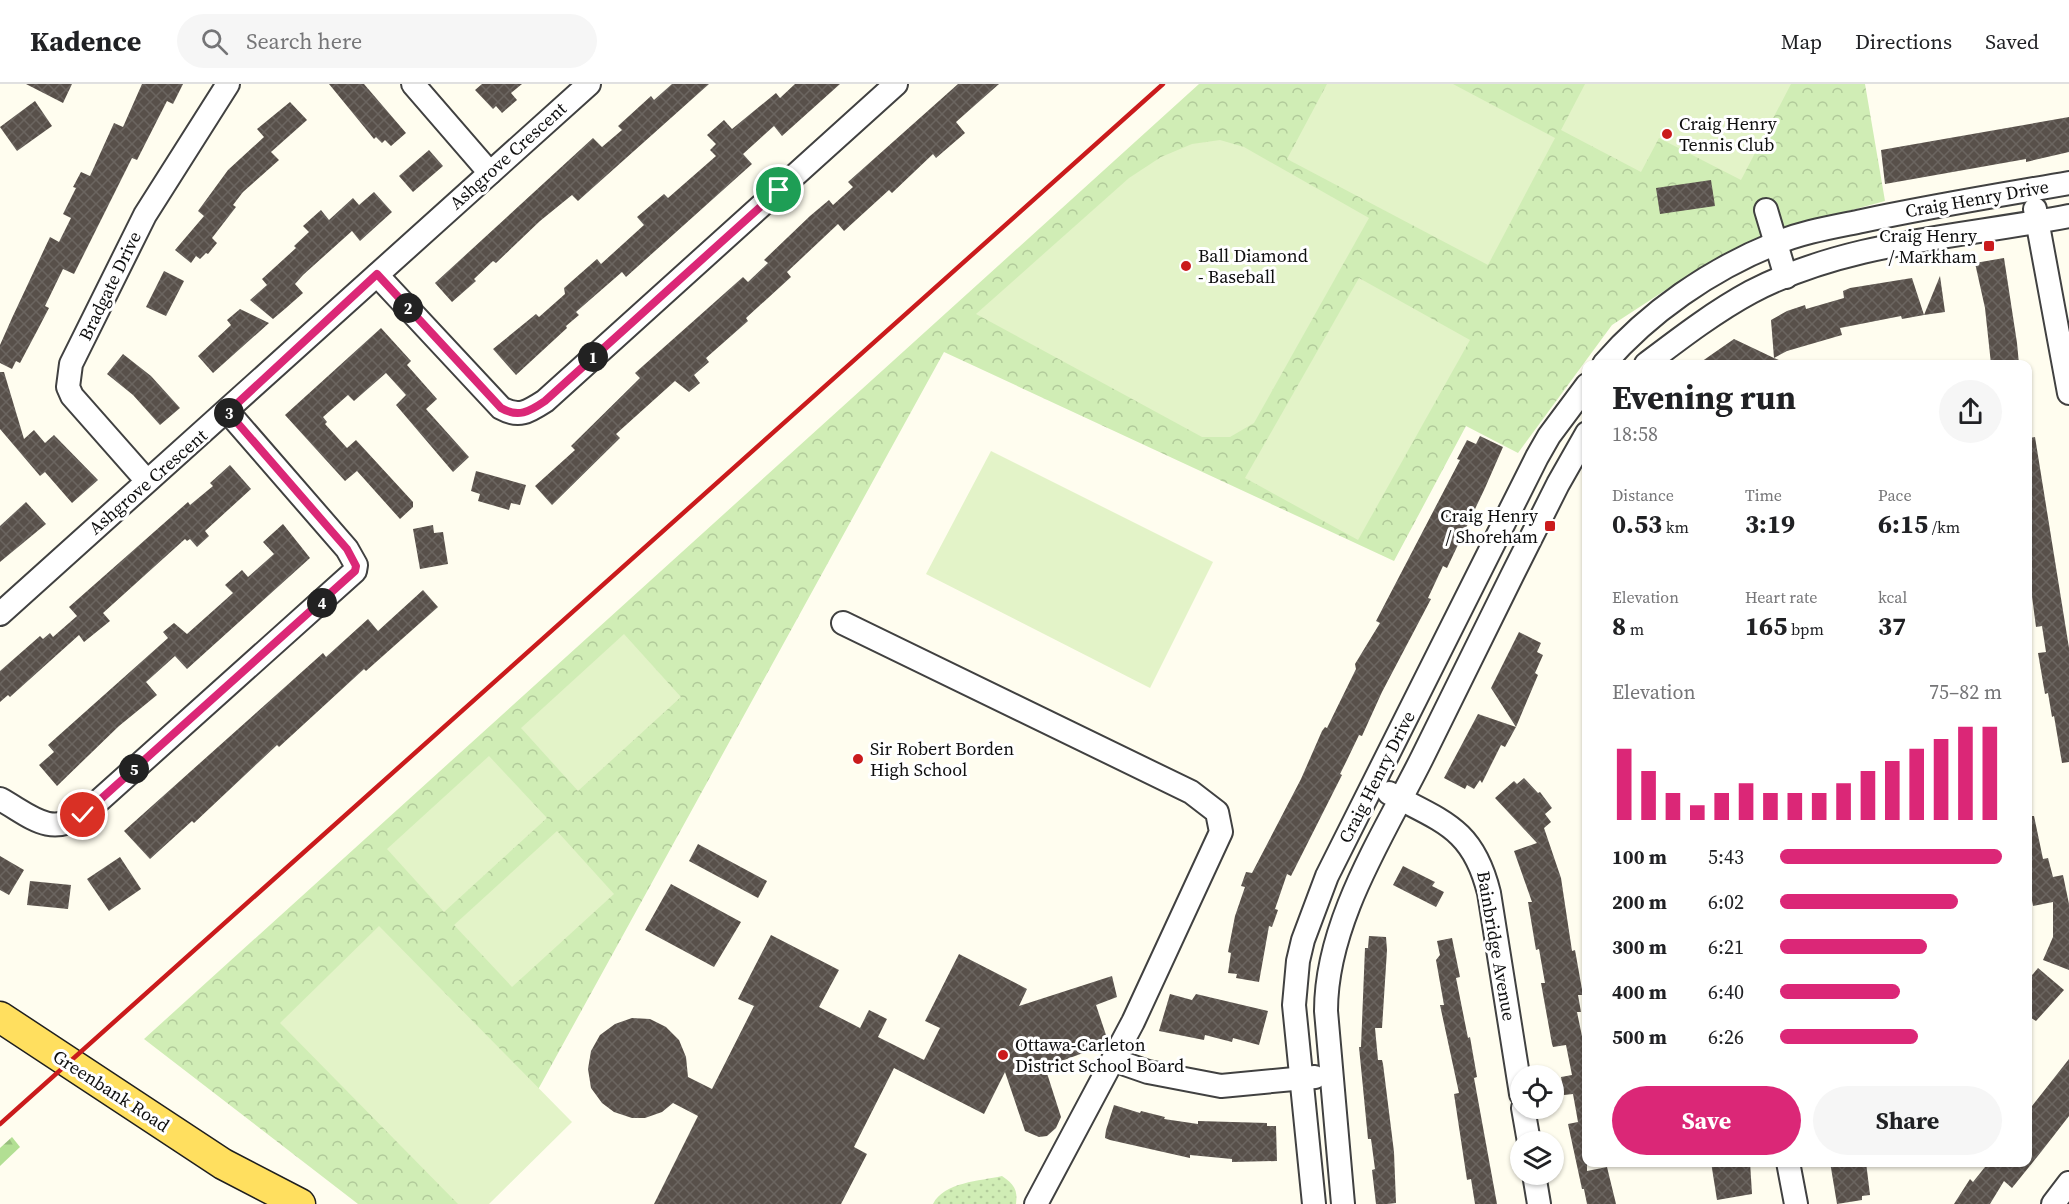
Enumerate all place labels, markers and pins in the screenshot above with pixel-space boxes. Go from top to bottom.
place label: Craig Henry Tennis Club [1679,111,1778,157]
marker: Craig Henry Tennis Club [1660,127,1674,141]
pin [753,164,804,215]
place label: Craig Henry / Markham [1879,223,1978,269]
marker: Craig Henry / Markham [1982,239,1996,253]
place label: Ball Diamond - Baseball [1198,243,1308,289]
marker: Ball Diamond - Baseball [1179,259,1193,273]
pin: 2 [393,293,423,323]
pin: 1 [578,342,608,372]
pin: 3 [214,398,244,428]
place label: Craig Henry / Shoreham [1440,503,1539,549]
marker: Craig Henry / Shoreham [1543,519,1557,533]
pin: 4 [307,588,337,618]
place label: Sir Robert Borden High School [870,736,1014,782]
marker: Sir Robert Borden High School [851,752,865,766]
pin: 5 [119,754,149,784]
pin [57,789,108,840]
place label: Ottawa-Carleton District School Board [1015,1032,1184,1078]
marker: Ottawa-Carleton District School Board [996,1048,1010,1062]

